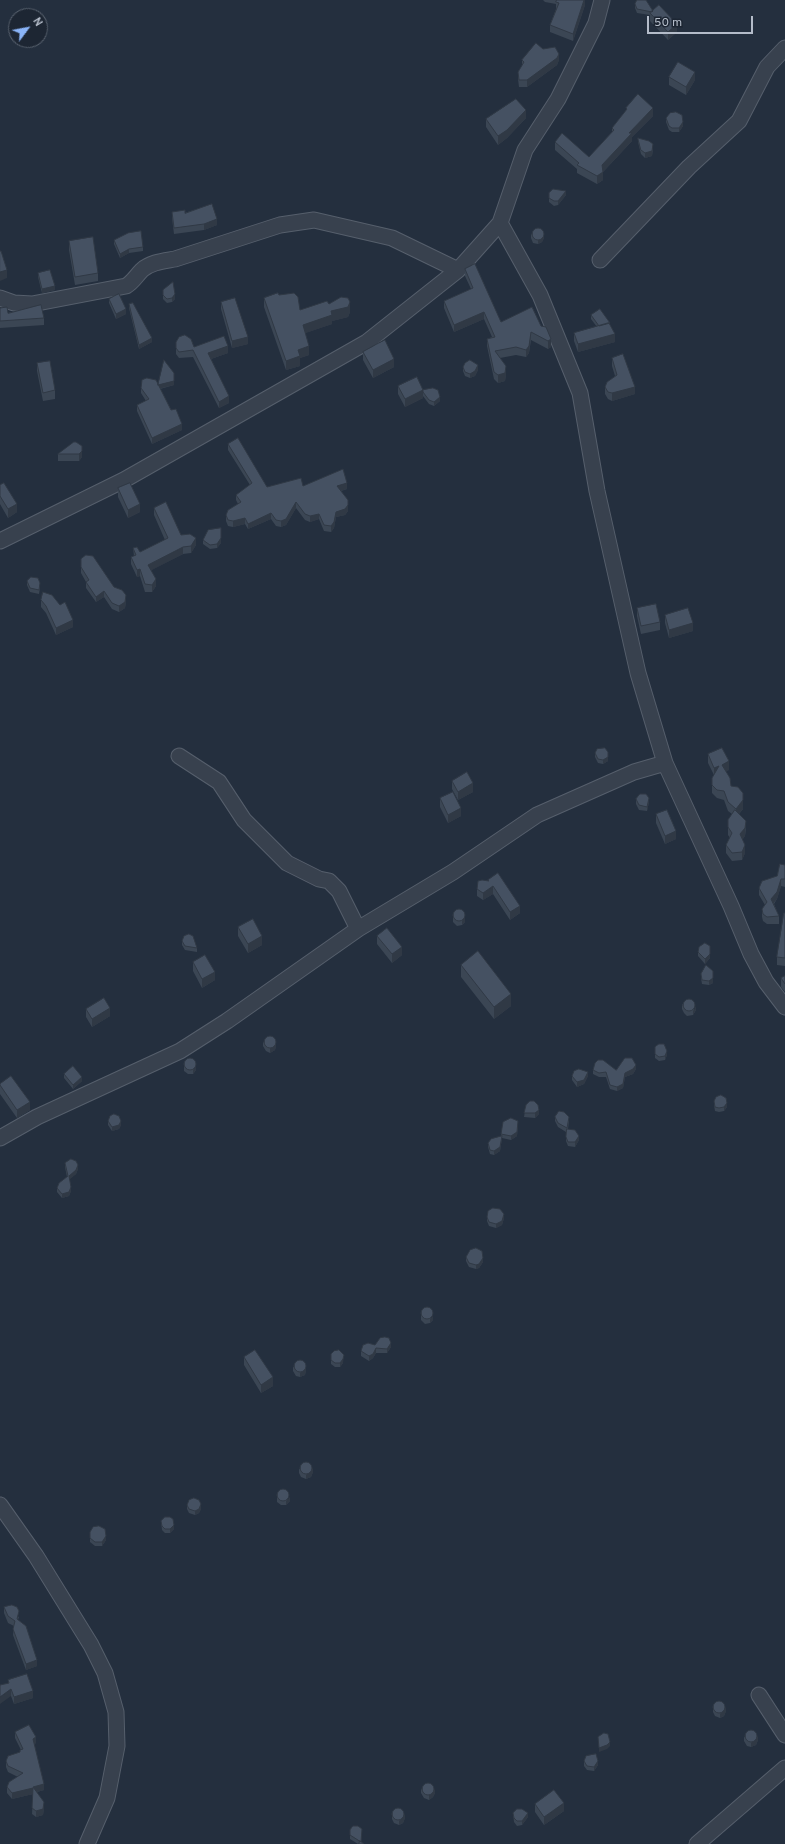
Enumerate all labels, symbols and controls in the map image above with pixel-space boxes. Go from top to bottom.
north arrow [8,8,48,48]
scale bar [649,8,755,34]
text: N [29,15,45,29]
text: 50 m [654,15,682,31]

